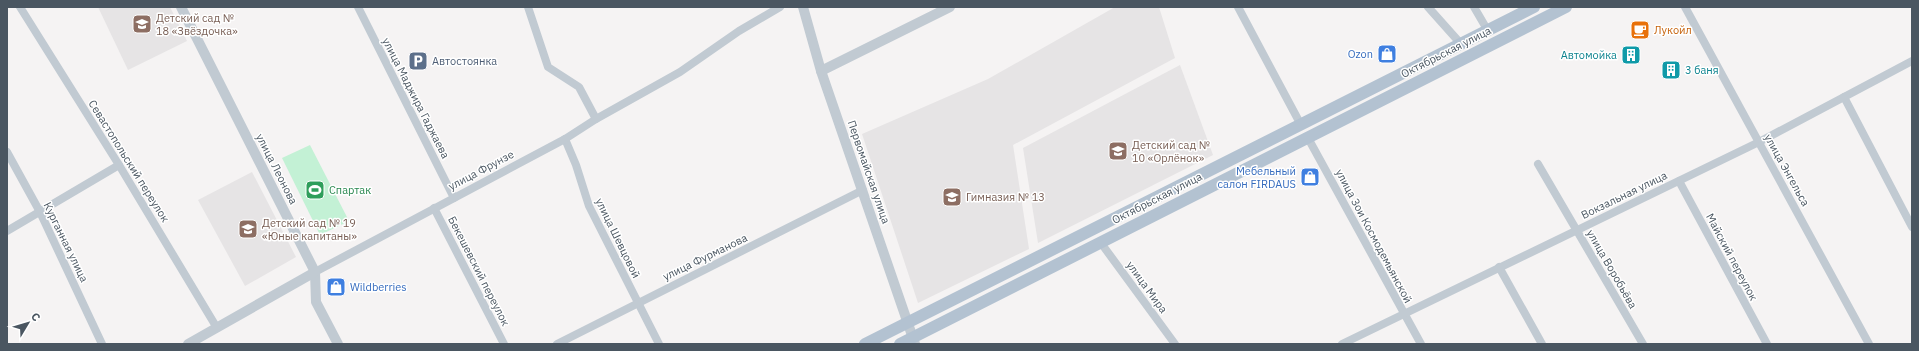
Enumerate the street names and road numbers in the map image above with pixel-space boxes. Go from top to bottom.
street label: Октябрьская улица [1399,23,1494,81]
street label: улица Маджира Гаджаева [379,35,453,161]
street label: Севастопольский переулок [86,97,172,225]
street label: Первомайская улица [845,118,893,226]
street label: улица Леонова [253,131,301,207]
street label: улица Энгельса [1761,131,1813,209]
street label: улица Фрунзе [446,147,516,193]
street label: улица Зои Космодемьянской [1333,167,1415,305]
street label: Вокзальная улица [1579,168,1669,222]
street label: Октябрьская улица [1110,169,1205,227]
street label: улица Шевцовой [593,196,643,280]
street label: Курганная улица [41,200,91,284]
street label: Майский переулок [1703,211,1761,303]
street label: Бекешевский переулок [445,214,513,328]
street label: улица Воробьёва [1584,227,1640,311]
street label: улица Фурманова [660,230,750,284]
street label: улица Мира [1123,258,1171,316]

